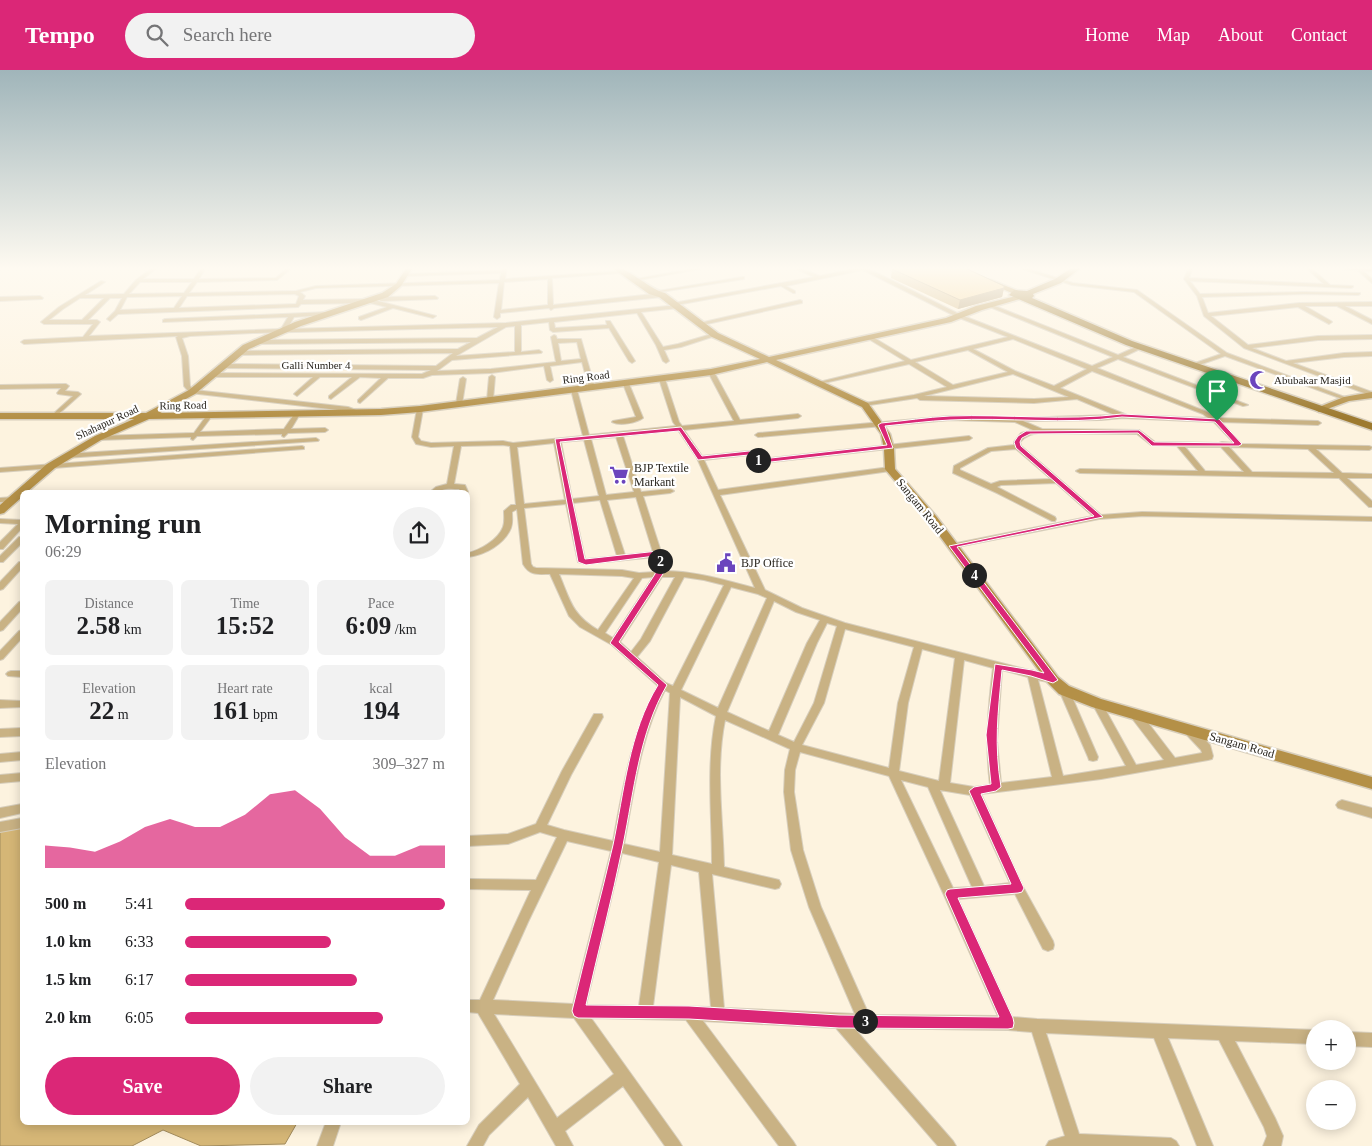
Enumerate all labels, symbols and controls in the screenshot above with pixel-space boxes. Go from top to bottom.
search box [125,13,475,58]
icon: search [143,21,171,49]
text: Tempo [25,22,95,48]
text: Search here [183,24,272,45]
text: Home [1085,25,1129,45]
text: Map [1157,25,1190,45]
text: About [1218,25,1263,45]
text: Contact [1291,25,1347,45]
street label: Galli Number 4 [281,359,351,371]
street label: Ring Road [562,368,611,386]
mosque icon: Abubakar Masjid [1248,369,1270,391]
pin [1196,370,1238,421]
place label: Abubakar Masjid [1274,374,1351,386]
icon: arrive [1203,377,1231,405]
street label: Ring Road [159,399,207,411]
street label: Shahapur Road [74,402,141,442]
pin: 1 [746,448,770,472]
text: 1 [755,453,762,468]
place label: BJP Textile Markant [634,461,689,489]
supermarket icon: BJP Textile Markant [608,464,630,486]
street label: Sangam Road [893,476,947,536]
button: share [393,507,445,559]
text: Morning run [45,508,201,539]
text: 06:29 [45,543,81,560]
pin: 2 [648,548,672,574]
public building icon: BJP Office [715,552,737,574]
text: 2 [657,554,664,569]
place label: BJP Office [741,556,793,570]
pin: 4 [962,562,986,588]
text: 4 [971,568,978,583]
text: Distance [85,596,133,611]
text: Time [230,596,260,611]
text: Pace [368,596,394,611]
text: 2.58 [76,612,120,639]
text: 15:52 [216,612,274,639]
text: 6:09 [345,612,391,639]
text: km [120,622,142,637]
text: /km [391,622,417,637]
text: Elevation [82,681,136,696]
text: Heart rate [217,681,273,696]
text: kcal [369,681,393,696]
text: 22 [89,697,114,724]
text: 161 [212,697,250,724]
text: 194 [362,697,400,724]
text: m [114,707,129,722]
text: bpm [250,707,278,722]
street label: Sangam Road [1208,729,1276,761]
text: Elevation [45,755,106,772]
text: 309–327 m [373,755,445,772]
text: 500 m [45,895,86,912]
text: 5:41 [125,895,153,912]
text: 1.0 km [45,933,91,950]
text: 6:33 [125,933,153,950]
text: 1.5 km [45,971,91,988]
text: 6:17 [125,971,153,988]
pin: 3 [852,1008,878,1034]
text: 2.0 km [45,1009,91,1026]
text: 6:05 [125,1009,153,1026]
text: 3 [862,1014,869,1029]
map controls [1306,1020,1356,1130]
button: + [1306,1020,1356,1070]
button: Save [45,1057,240,1115]
button: Share [250,1057,445,1115]
button: − [1306,1080,1356,1130]

